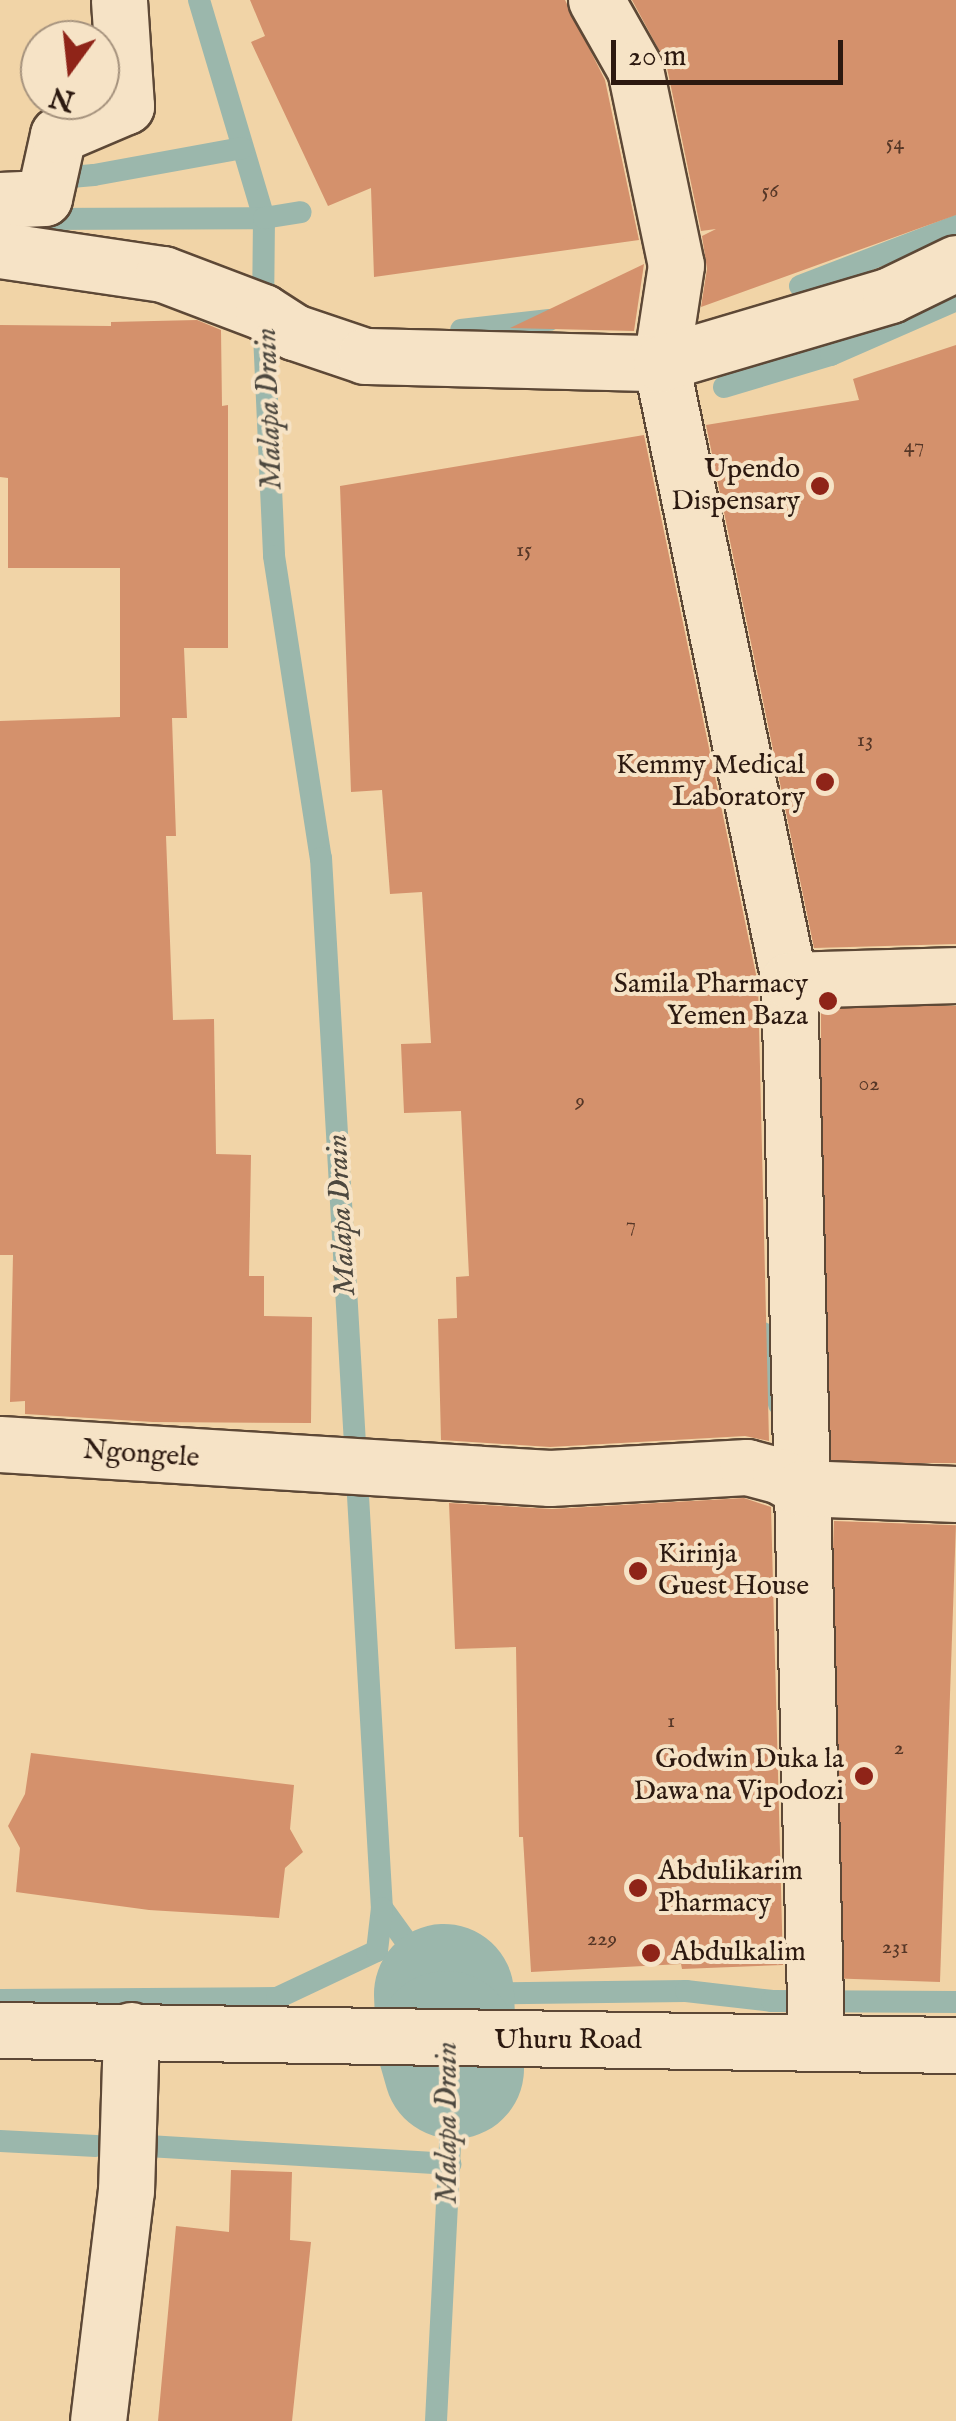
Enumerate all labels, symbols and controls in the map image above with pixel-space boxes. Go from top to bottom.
north arrow [20,20,120,120]
scale bar [616,20,848,82]
text: 20 m [628,38,687,76]
text: N [46,77,79,118]
house number: 54 [886,131,904,157]
house number: 56 [761,179,779,205]
water label: Malapa Drain [249,327,291,491]
house number: 47 [904,434,924,460]
place label: Upendo Dispensary [671,453,800,519]
marker: Upendo Dispensary [809,475,831,497]
house number: 15 [516,538,532,564]
house number: 13 [857,728,873,754]
place label: Kemmy Medical Laboratory [616,749,805,815]
marker: Kemmy Medical Laboratory [814,771,836,793]
place label: Samila Pharmacy Yemen Baza [614,968,808,1034]
marker: Samila Pharmacy Yemen Baza [817,990,839,1012]
house number: 02 [858,1072,880,1098]
house number: 9 [575,1089,585,1115]
water label: Malapa Drain [320,1133,364,1297]
house number: 7 [626,1213,636,1239]
street label: Ngongele [82,1434,200,1476]
place label: Kirinja Guest House [658,1538,809,1604]
marker: Kirinja Guest House [627,1560,649,1582]
house number: 1 [667,1709,675,1735]
house number: 2 [894,1736,904,1762]
place label: Godwin Duka la Dawa na Vipodozi [634,1743,844,1809]
marker: Godwin Duka la Dawa na Vipodozi [853,1765,875,1787]
place label: Abdulikarim Pharmacy [658,1855,803,1921]
marker: Abdulikarim Pharmacy [627,1877,649,1899]
house number: 229 [587,1927,617,1953]
house number: 231 [882,1935,908,1961]
place label: Abdulkalim [671,1936,806,1970]
marker: Abdulkalim [640,1942,662,1964]
street label: Uhuru Road [494,2024,642,2058]
water label: Malapa Drain [430,2042,466,2204]

